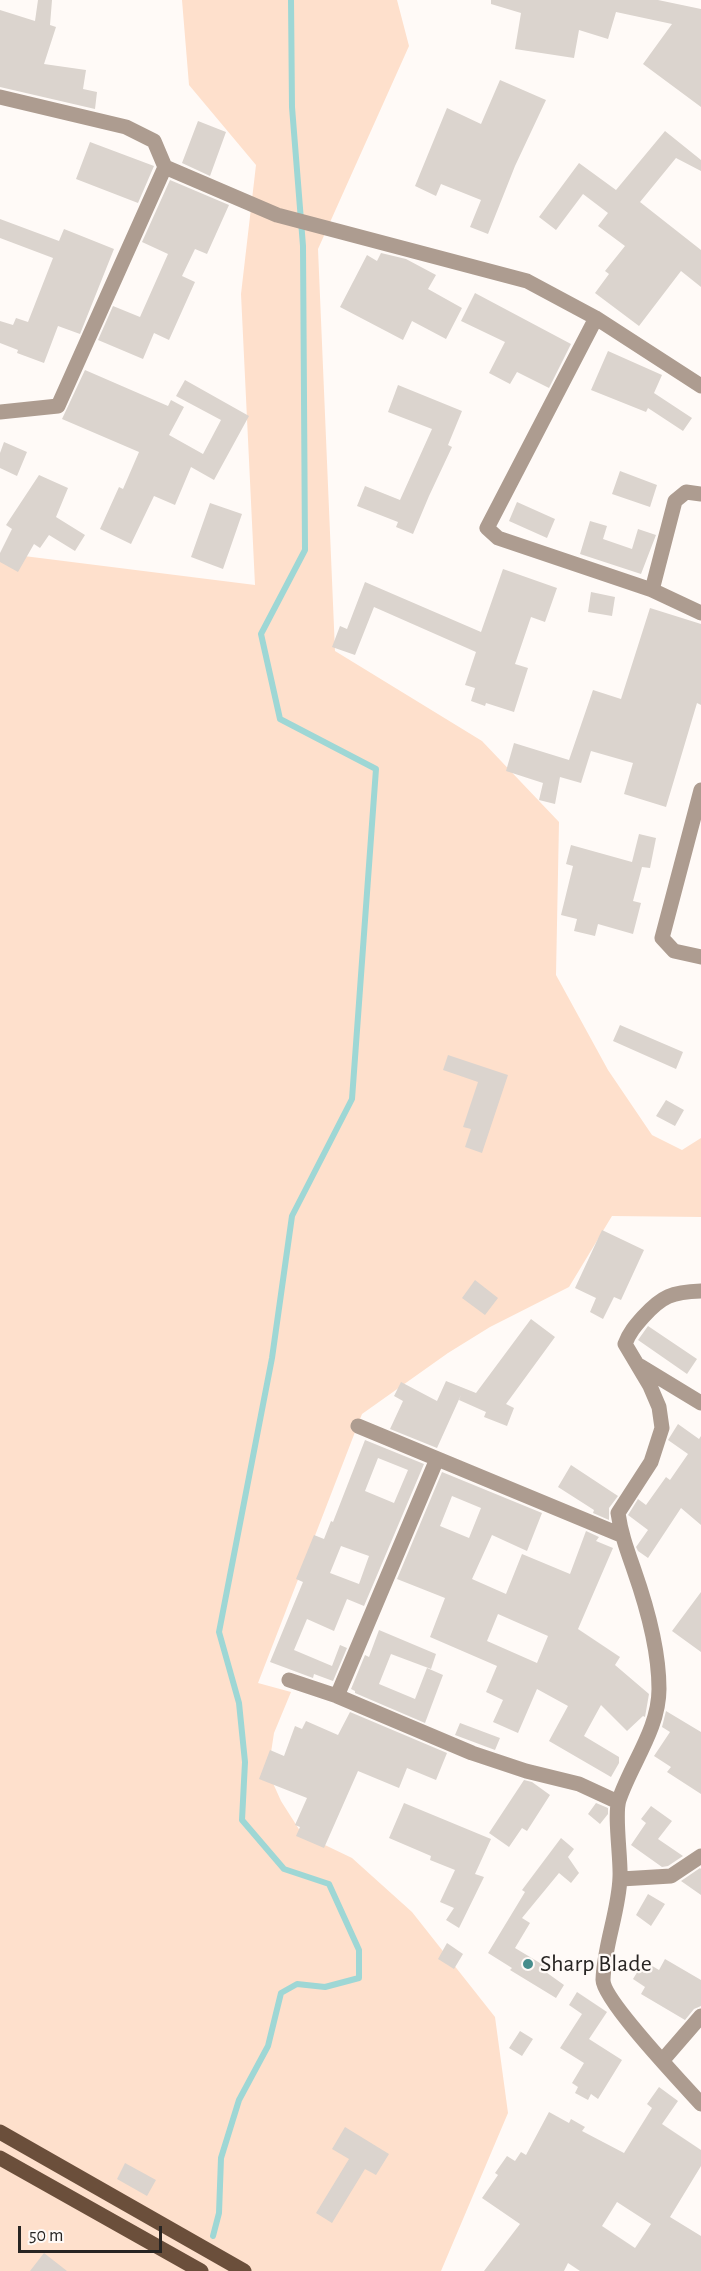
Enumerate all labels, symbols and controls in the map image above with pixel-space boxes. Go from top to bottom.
place label: Sharp Blade [540,1950,652,1978]
marker: Sharp Blade [521,1957,535,1971]
scale bar [21,2214,165,2252]
text: 50 m [29,2227,63,2245]

